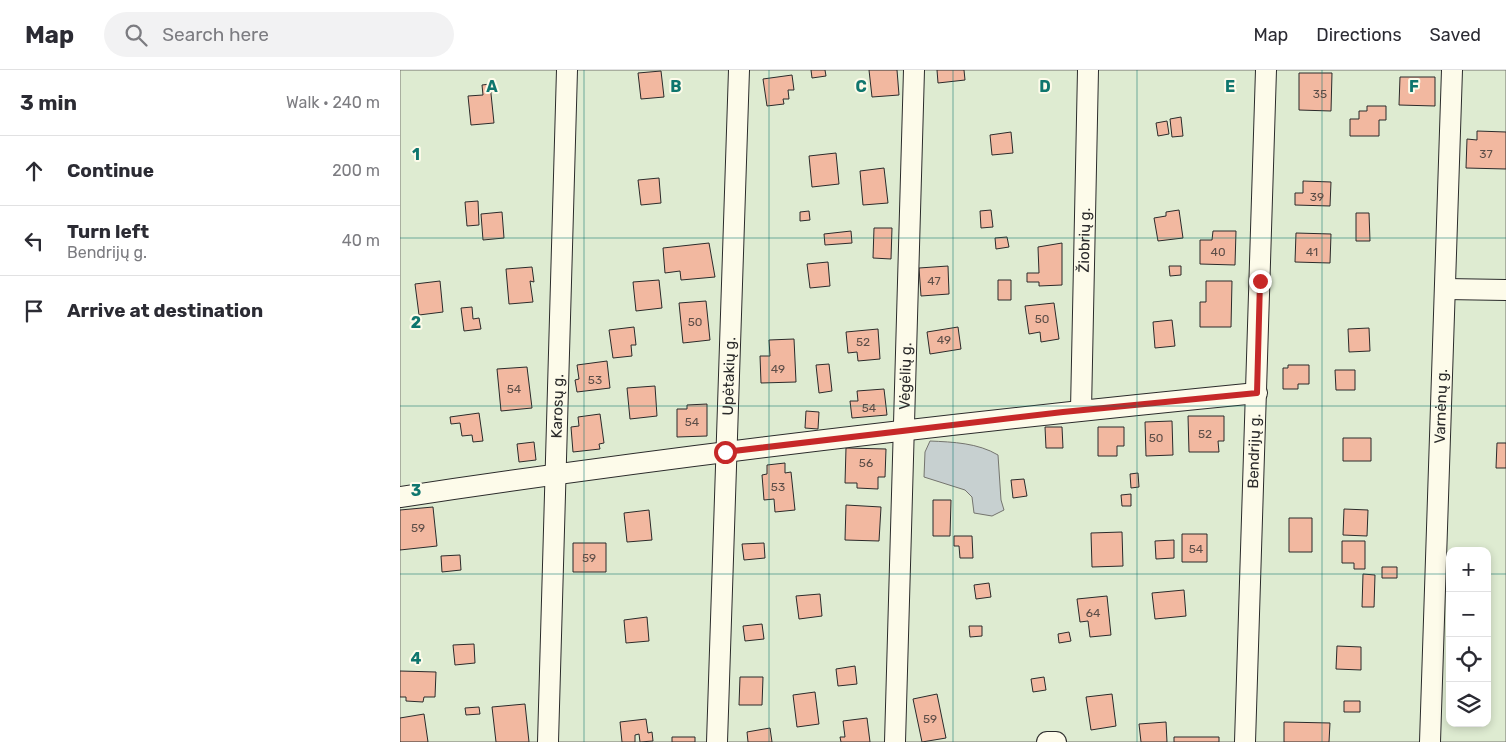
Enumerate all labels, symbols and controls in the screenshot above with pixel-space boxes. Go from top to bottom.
search box [104,12,454,57]
text: Map [25,21,74,49]
icon: search [122,21,150,49]
text: Search here [162,23,269,46]
text: Map [1253,24,1288,46]
text: Directions [1316,24,1402,46]
text: Saved [1430,24,1481,46]
text: A [486,77,498,96]
text: B [670,77,682,96]
text: C [855,77,867,96]
text: D [1039,77,1051,96]
text: E [1225,77,1235,96]
text: F [1409,77,1419,96]
house number: 35 [1313,87,1327,101]
text: 3 min [20,90,77,115]
text: Walk · 240 m [286,93,380,112]
text: 1 [412,145,420,164]
house number: 37 [1479,147,1493,161]
icon: ahead [20,157,48,185]
text: Continue [67,159,154,182]
text: 200 m [332,161,380,180]
house number: 39 [1310,190,1324,204]
street label: Žiobrių g. [1075,207,1094,273]
text: Turn left [67,220,149,243]
icon: left [20,227,48,255]
text: 40 m [342,231,380,250]
text: Bendrijų g. [67,243,147,262]
house number: 40 [1210,245,1226,259]
house number: 41 [1306,245,1318,259]
route end [1249,270,1272,293]
house number: 47 [927,274,941,288]
icon: arrive [20,297,48,325]
text: Arrive at destination [67,299,263,322]
house number: 50 [1035,312,1049,326]
text: 2 [411,313,421,332]
house number: 50 [688,315,702,329]
house number: 49 [937,333,951,347]
house number: 52 [856,335,870,349]
street label: Upėtakių g. [719,337,739,416]
street label: Vėgėlių g. [895,342,915,410]
house number: 49 [771,362,785,376]
street label: Varnėnų g. [1431,368,1451,444]
house number: 53 [588,373,602,387]
street label: Karosų g. [548,374,567,439]
house number: 54 [507,382,522,396]
house number: 54 [862,401,877,415]
street label: Bendrijų g. [1244,413,1264,489]
house number: 54 [685,415,700,429]
house number: 52 [1198,427,1212,441]
house number: 50 [1149,431,1163,445]
route start [714,441,737,464]
house number: 56 [859,456,873,470]
house number: 53 [771,480,785,494]
text: 3 [411,481,421,500]
house number: 59 [411,521,425,535]
house number: 54 [1189,542,1204,556]
map controls [1446,547,1491,727]
button: + [1446,547,1491,592]
house number: 59 [582,551,596,565]
button: − [1446,592,1491,637]
house number: 64 [1086,606,1101,620]
button: locate [1446,637,1491,682]
text: 4 [411,649,422,668]
button: layers [1446,682,1491,727]
house number: 59 [923,712,937,726]

